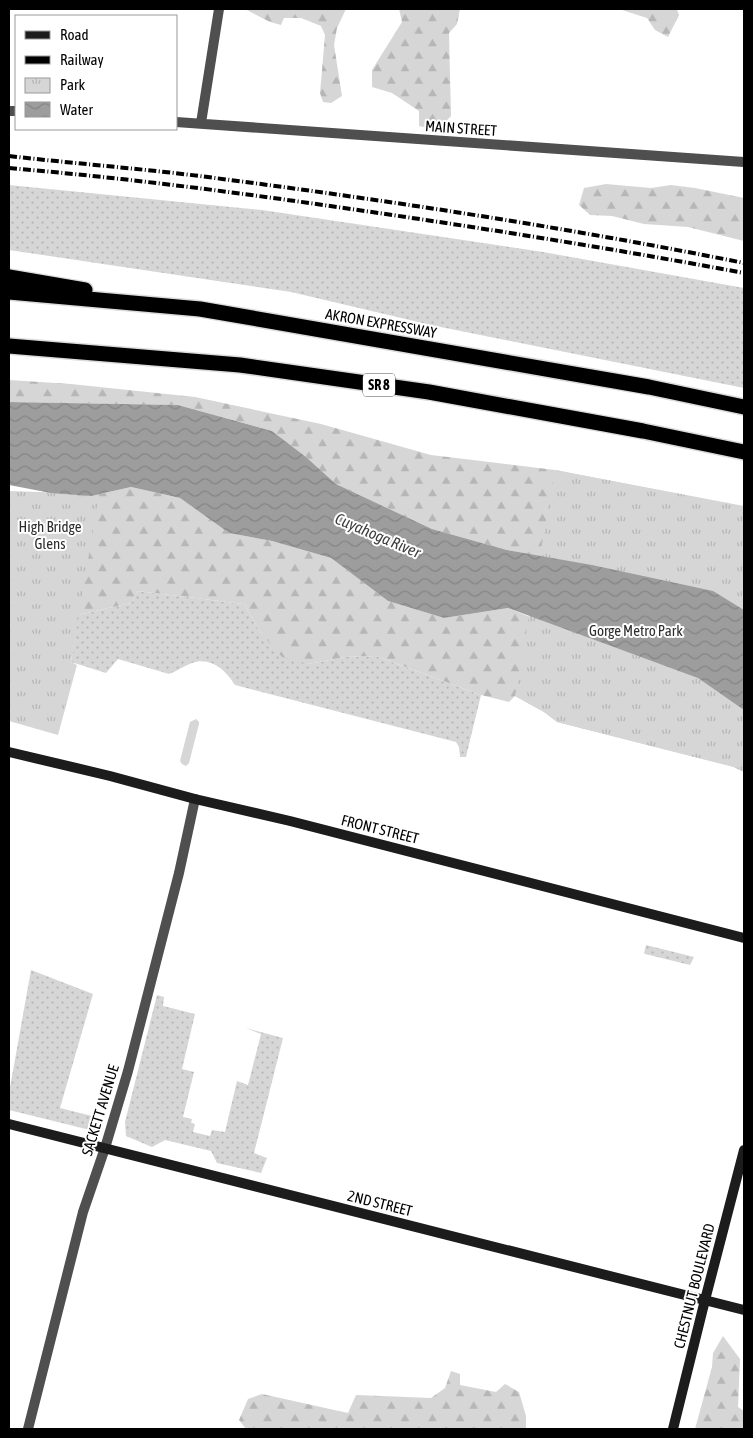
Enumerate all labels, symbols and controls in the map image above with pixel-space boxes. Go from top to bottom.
legend [15,15,178,130]
text: Road [60,26,89,43]
text: Railway [60,51,104,68]
text: Park [60,76,85,93]
text: Water [60,101,93,118]
street label: MAIN STREET [425,117,498,139]
street label: AKRON EXPRESSWAY [324,305,438,341]
road number: SR 8 [363,374,395,396]
water label: Cuyahoga River [332,509,425,562]
park label: High Bridge Glens [18,518,82,552]
park label: Gorge Metro Park [589,622,683,639]
street label: FRONT STREET [339,811,421,847]
street label: SACKETT AVENUE [78,1062,122,1158]
street label: 2ND STREET [346,1187,415,1219]
street label: CHESTNUT BOULEVARD [670,1222,718,1350]

